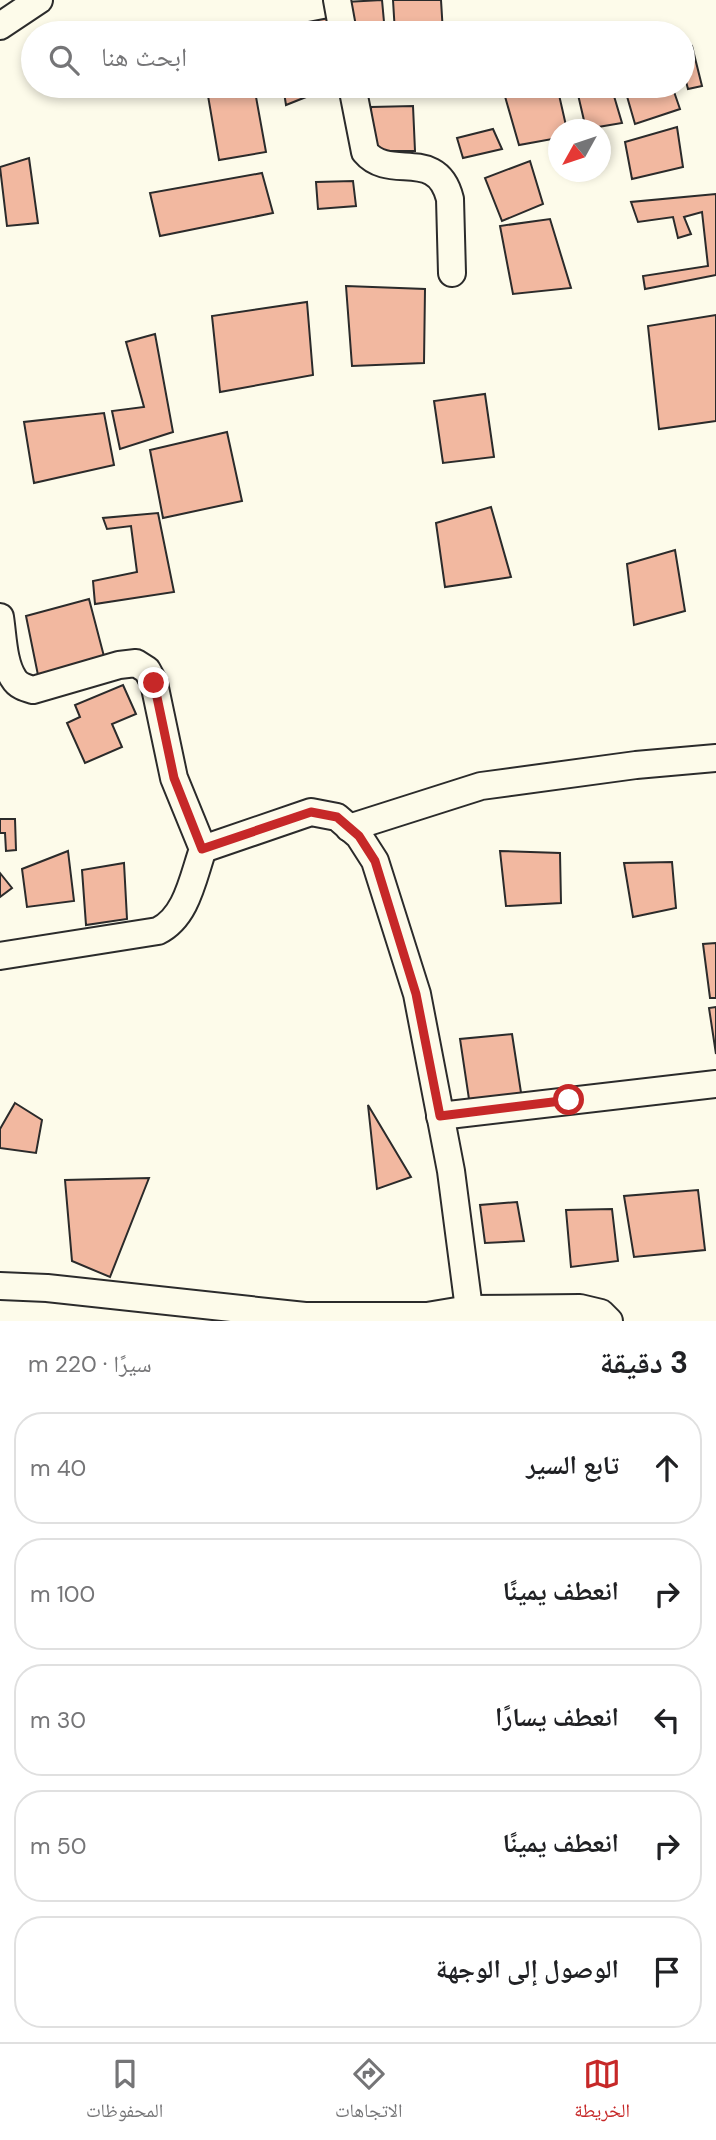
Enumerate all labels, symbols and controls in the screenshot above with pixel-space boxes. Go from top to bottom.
search box [21,21,695,98]
text: ابحث هنا [101,40,187,74]
icon: search [45,41,83,79]
north arrow [548,119,611,182]
route end [138,667,169,698]
route start [553,1084,584,1115]
text: 3 دقيقة [600,1343,688,1382]
text: سيرًا · 220 m [28,1349,152,1379]
text: تابع السير [526,1448,619,1482]
icon: ahead [648,1449,686,1487]
text: 40 m [30,1453,86,1483]
text: انعطف يمينًا [503,1574,619,1608]
icon: right [648,1575,686,1613]
text: 100 m [30,1579,95,1609]
text: انعطف يسارًا [495,1700,619,1734]
icon: left [648,1701,686,1739]
text: 30 m [30,1705,86,1735]
text: انعطف يمينًا [503,1826,619,1860]
icon: right [648,1827,686,1865]
text: 50 m [30,1831,86,1861]
text: الوصول إلى الوجهة [436,1952,619,1986]
icon: arrive [648,1953,686,1991]
tab: المحفوظات [86,2055,163,2129]
tab: الاتجاهات [335,2055,402,2129]
tab: الخريطة [574,2055,630,2129]

